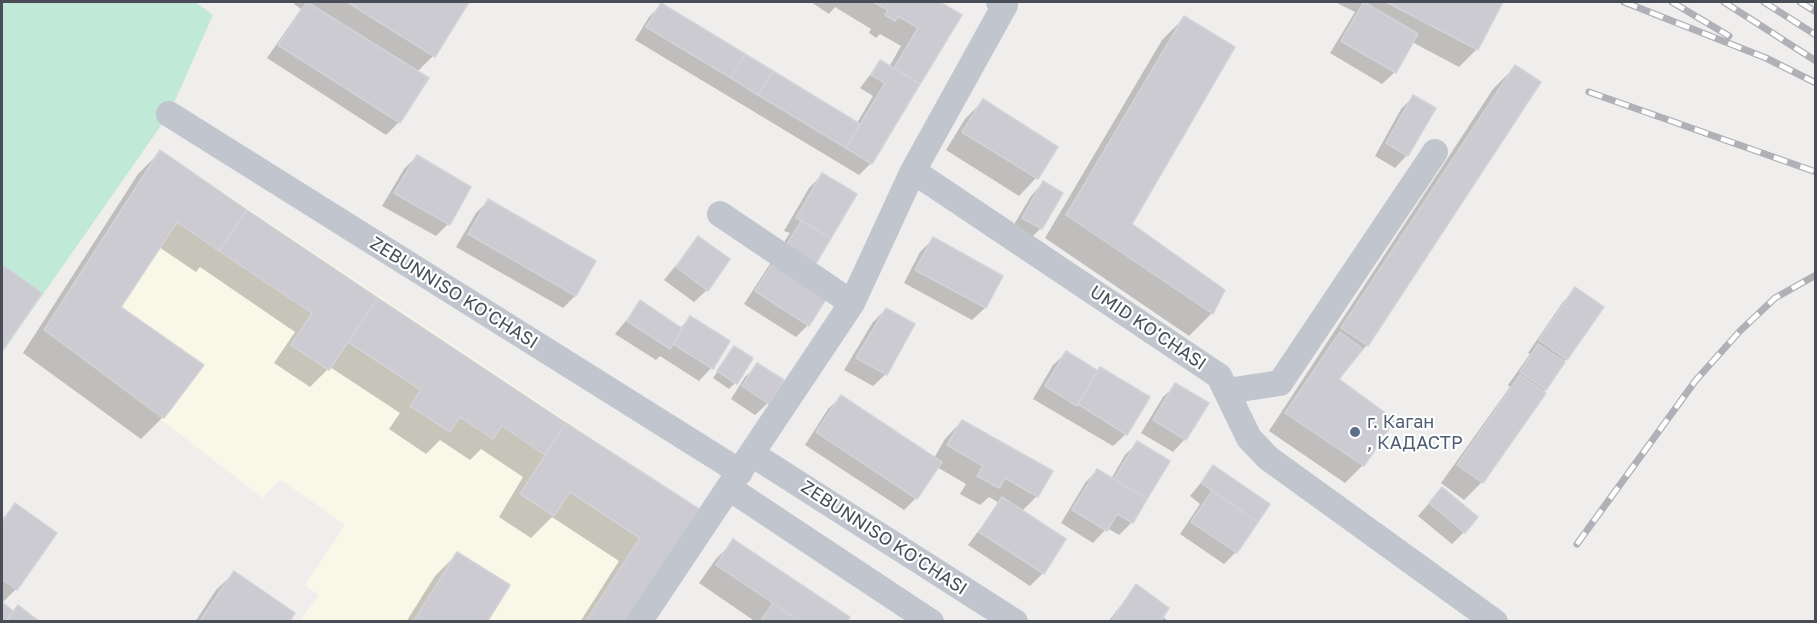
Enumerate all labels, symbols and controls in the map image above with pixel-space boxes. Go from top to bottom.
street label: ZEBUNNISO KO'CHASI [366,233,542,353]
street label: UMID KO'CHASI [1086,281,1210,375]
place label: г. Каган , КАДАСТР [1367,411,1463,454]
marker: г. Каган , КАДАСТР [1348,425,1362,439]
street label: ZEBUNNISO KO'CHASI [797,476,971,600]

